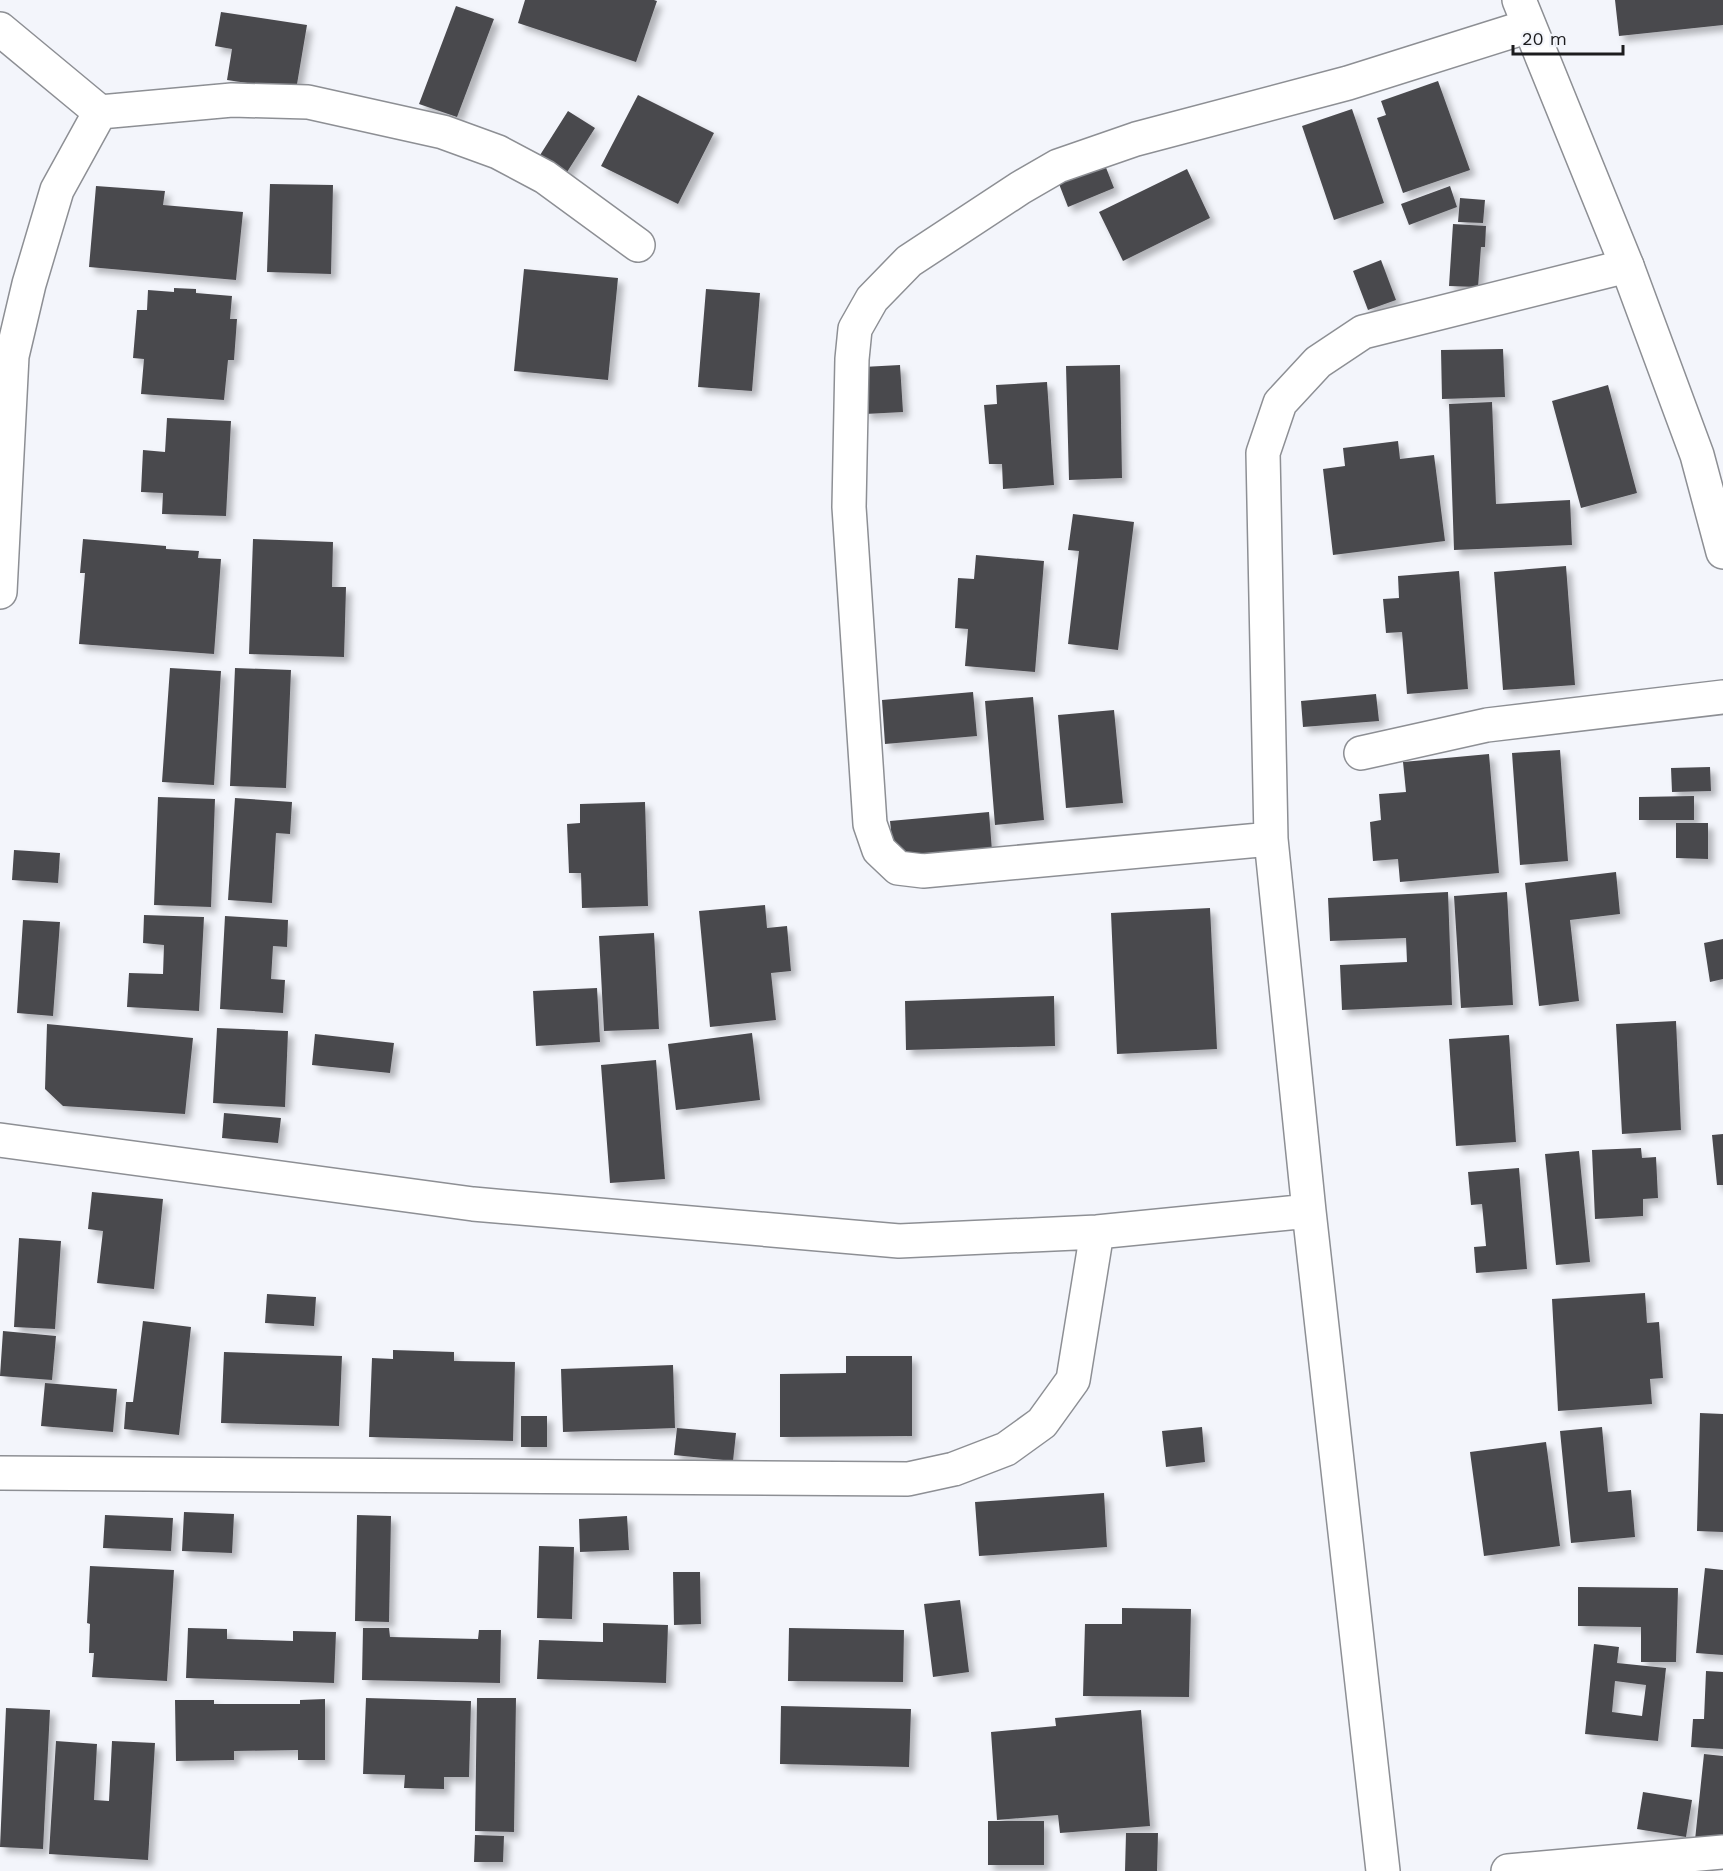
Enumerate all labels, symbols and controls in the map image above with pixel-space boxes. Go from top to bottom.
scale bar [1513,18,1622,56]
text: 20 m [1522,28,1567,49]

